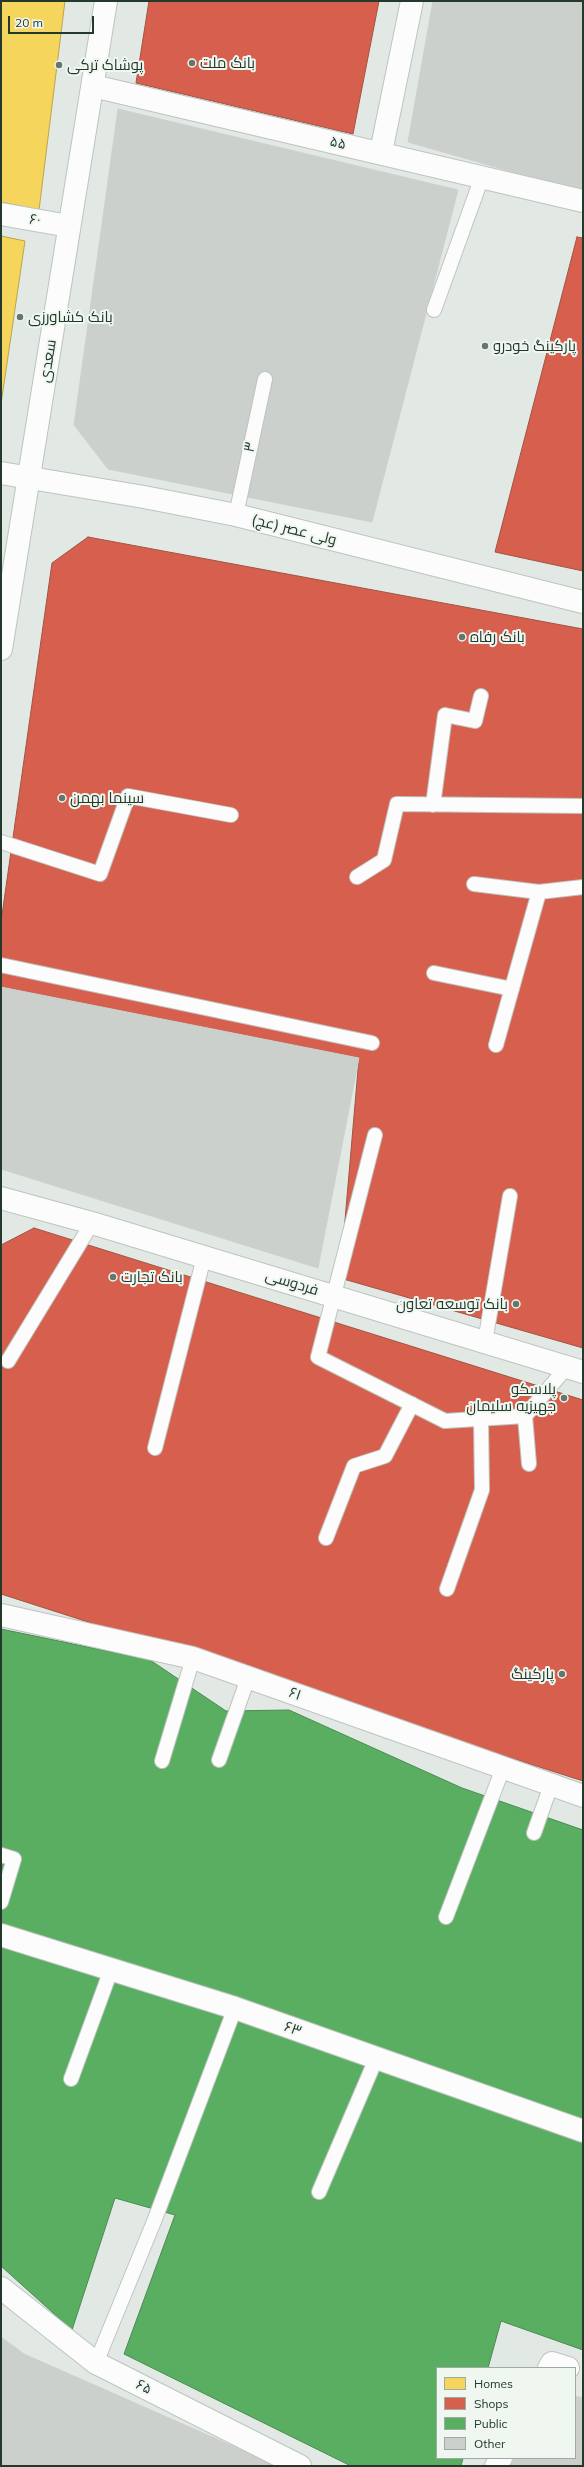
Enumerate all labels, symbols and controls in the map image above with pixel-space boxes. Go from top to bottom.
scale bar [10,8,96,34]
text: 20 m [15,15,43,30]
place label: بانک ملت [200,54,255,72]
place label: پوشاک ترکی [67,56,143,74]
marker: بانک ملت [187,58,197,68]
marker: پوشاک ترکی [54,60,64,70]
street label: ۵۵ [328,132,348,154]
street label: ۶۰ [28,210,42,230]
place label: بانک کشاورزی [28,308,113,326]
marker: بانک کشاورزی [15,312,25,322]
place label: پارکینگ خودرو [493,337,576,355]
street label: سعدی [36,338,60,384]
marker: پارکینگ خودرو [480,341,490,351]
street label: ۳ [240,440,260,454]
street label: ولی عصر (عج) [250,511,338,549]
place label: بانک رفاه [470,628,525,646]
marker: بانک رفاه [457,632,467,642]
place label: سینما بهمن [70,789,144,807]
marker: سینما بهمن [57,793,67,803]
street label: فردوسی [263,1266,321,1300]
place label: بانک تجارت [121,1268,183,1286]
marker: بانک تجارت [108,1272,118,1282]
place label: بانک توسعه تعاون [396,1295,508,1313]
marker: بانک توسعه تعاون [511,1299,521,1309]
place label: پلاسکو جهیزیه سلیمان [466,1380,556,1415]
marker: پلاسکو جهیزیه سلیمان [559,1393,569,1403]
place label: پارکینگ [511,1665,554,1683]
marker: پارکینگ [557,1669,567,1679]
street label: ۶۱ [286,1684,304,1704]
street label: ۶۳ [282,2018,304,2040]
legend [436,2367,576,2459]
street label: ۶۵ [133,2375,155,2399]
text: Homes [474,2376,513,2391]
text: Shops [474,2396,509,2411]
text: Public [474,2416,508,2431]
text: Other [474,2436,505,2451]

